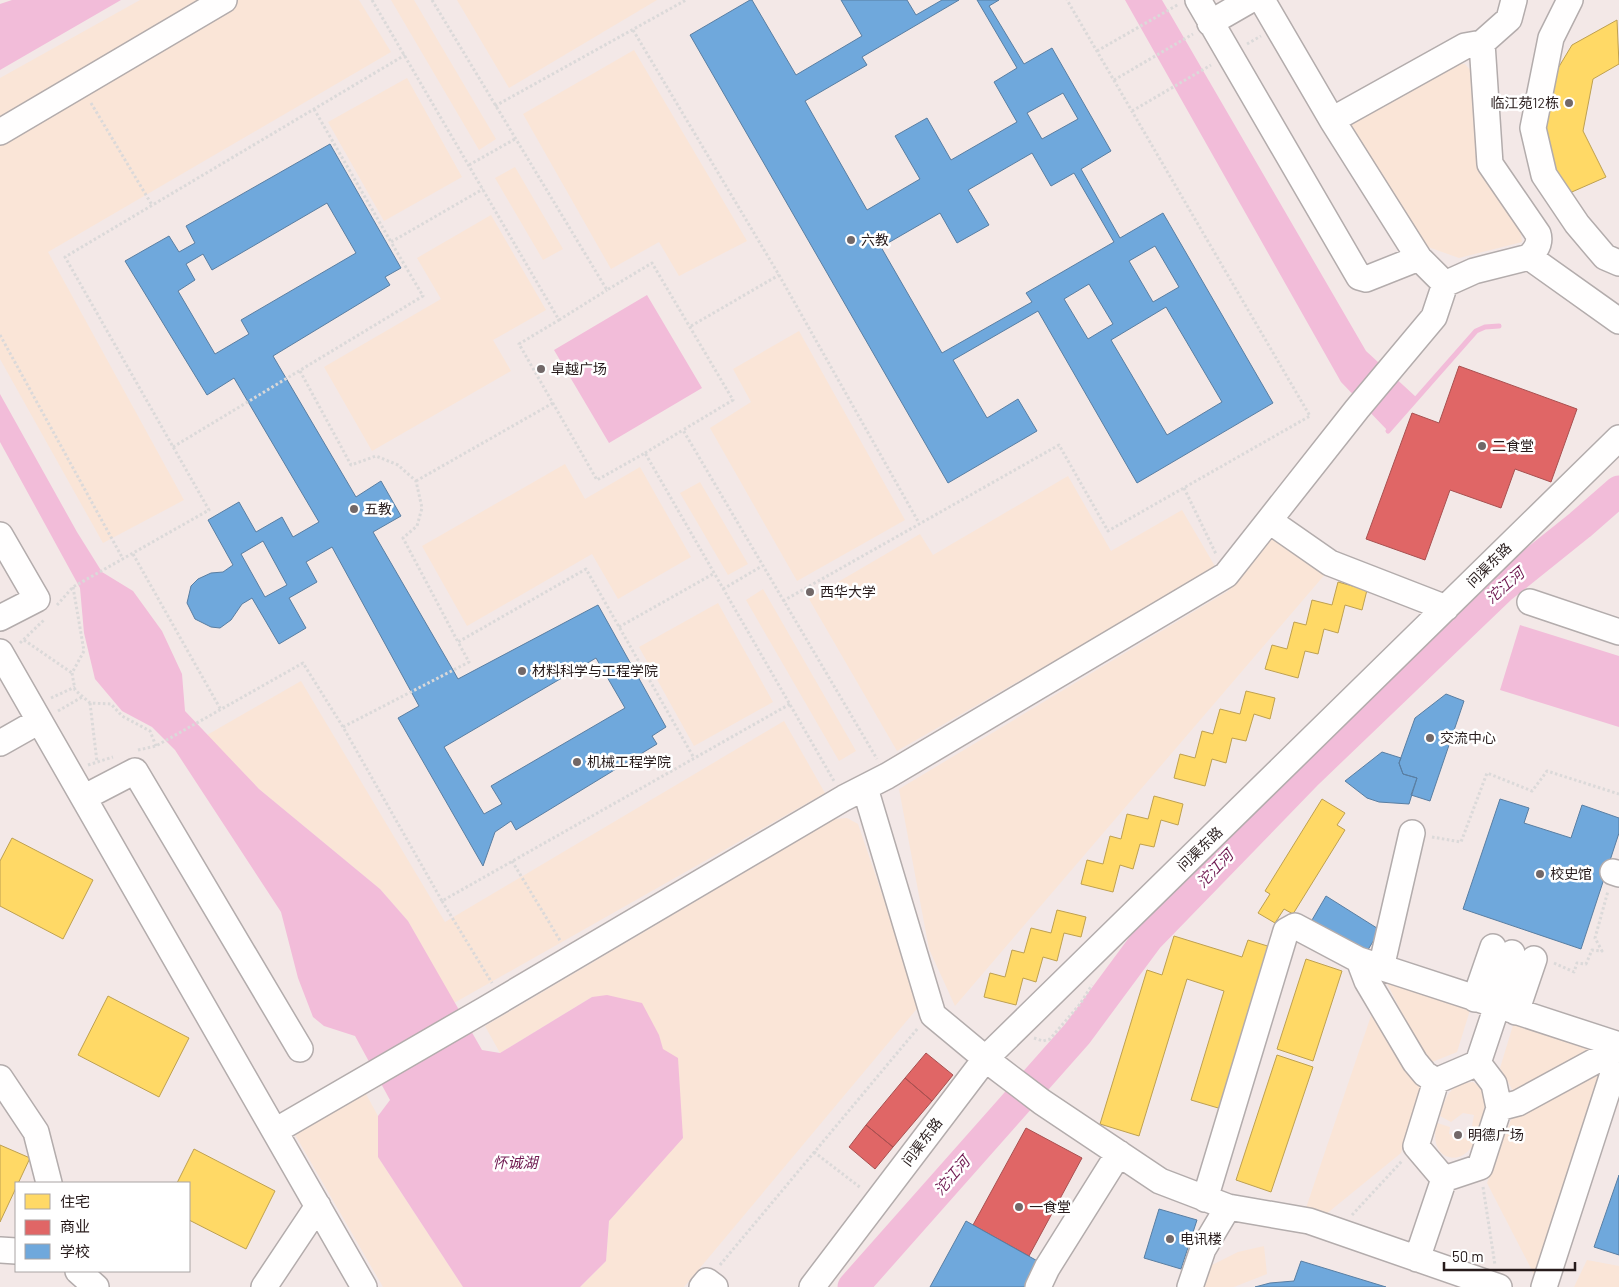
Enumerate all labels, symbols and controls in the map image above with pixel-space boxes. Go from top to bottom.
place label: 临江苑12栋 [1491,94,1559,111]
marker: 临江苑12栋 [1563,97,1575,109]
place label: 六教 [861,231,889,248]
marker: 六教 [845,234,857,246]
place label: 卓越广场 [551,360,607,377]
marker: 卓越广场 [535,363,547,375]
place label: 二食堂 [1492,437,1534,454]
marker: 二食堂 [1476,440,1488,452]
place label: 五教 [364,500,392,517]
marker: 五教 [348,503,360,515]
street label: 问渠东路 [1463,539,1514,590]
water label: 沱江河 [1481,562,1529,607]
place label: 西华大学 [820,583,876,600]
marker: 西华大学 [804,586,816,598]
place label: 材料科学与工程学院 [532,662,658,679]
marker: 材料科学与工程学院 [516,665,528,677]
place label: 交流中心 [1440,729,1496,746]
marker: 交流中心 [1424,732,1436,744]
place label: 机械工程学院 [587,753,671,770]
marker: 机械工程学院 [571,756,583,768]
street label: 问渠东路 [1174,823,1226,874]
water label: 沱江河 [1192,844,1238,891]
place label: 校史馆 [1550,865,1592,882]
marker: 校史馆 [1534,868,1546,880]
street label: 问渠东路 [898,1114,945,1169]
place label: 明德广场 [1468,1126,1524,1143]
marker: 明德广场 [1452,1129,1464,1141]
water label: 沱江河 [930,1150,975,1198]
water label: 怀诚湖 [492,1153,539,1171]
legend [15,1182,190,1272]
text: 住宅 [60,1192,90,1210]
place label: 一食堂 [1029,1198,1071,1215]
marker: 一食堂 [1013,1201,1025,1213]
text: 商业 [60,1217,90,1235]
place label: 电讯楼 [1180,1230,1222,1247]
marker: 电讯楼 [1164,1233,1176,1245]
scale bar [1444,1240,1575,1272]
text: 学校 [60,1242,90,1260]
text: 50 m [1452,1247,1484,1265]

